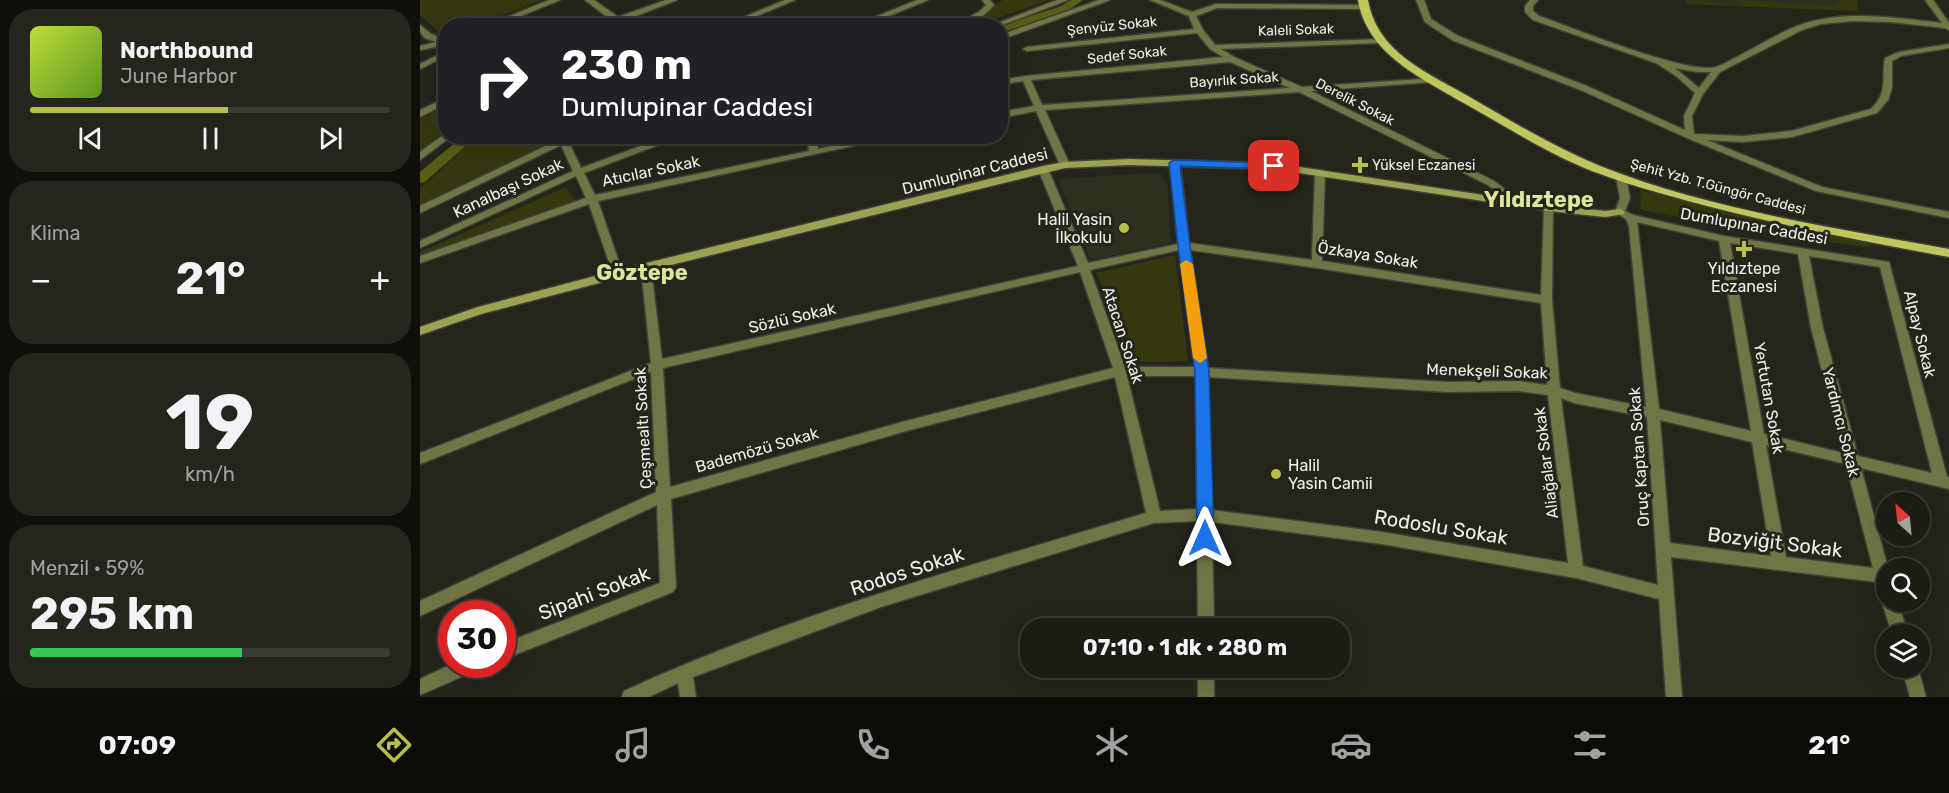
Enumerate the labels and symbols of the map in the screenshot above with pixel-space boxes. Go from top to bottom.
street label: Şenyüz Sokak [1066,13,1159,39]
street label: Kaleli Sokak [1258,20,1335,40]
street label: Sedef Sokak [1086,42,1168,68]
street label: Bayırlık Sokak [1189,68,1280,92]
street label: Derelik Sokak [1313,75,1398,130]
pin [1248,140,1299,191]
street label: Dumlupinar Caddesi [900,144,1050,198]
street label: Atıcılar Sokak [600,151,703,191]
street label: Kanalbaşı Sokak [450,154,567,222]
street label: Şehit Yzb. T.Güngör Caddesi [1628,155,1808,219]
place label: Yüksel Eczanesi [1372,157,1475,174]
marker: Yüksel Eczanesi [1353,158,1367,172]
district label: Yıldıztepe [1484,186,1594,213]
street label: Dumlupınar Caddesi [1679,204,1829,248]
place label: Halil Yasin İlkokulu [1037,210,1112,247]
marker: Halil Yasin İlkokulu [1117,221,1131,235]
street label: Özkaya Sokak [1316,238,1420,272]
marker: Yıldıztepe Eczanesi [1737,242,1751,256]
district label: Göztepe [596,259,688,286]
place label: Yıldıztepe Eczanesi [1707,259,1781,296]
street label: Atacan Sokak [1098,284,1148,387]
street label: Alpay Sokak [1900,288,1940,380]
street label: Sözlü Sokak [747,299,838,337]
street label: Yertutan Sokak [1750,341,1788,456]
street label: Menekşeli Sokak [1426,359,1549,383]
street label: Yardımcı Sokak [1818,365,1864,479]
street label: Çeşmealtı Sokak [630,366,656,489]
street label: Oruç Kaptan Sokak [1625,386,1653,528]
street label: Aliağalar Sokak [1530,405,1562,520]
street label: Bademözü Sokak [693,423,822,477]
place label: Halil Yasin Camii [1288,456,1373,493]
marker: Halil Yasin Camii [1269,467,1283,481]
north arrow [1876,492,1930,546]
street label: Rodoslu Sokak [1372,505,1510,550]
position arrow [1173,506,1237,570]
street label: Bozyiğit Sokak [1706,522,1844,562]
street label: Rodos Sokak [847,541,968,601]
street label: Sipahi Sokak [535,560,654,625]
speed limit sign: 30 [438,600,516,678]

